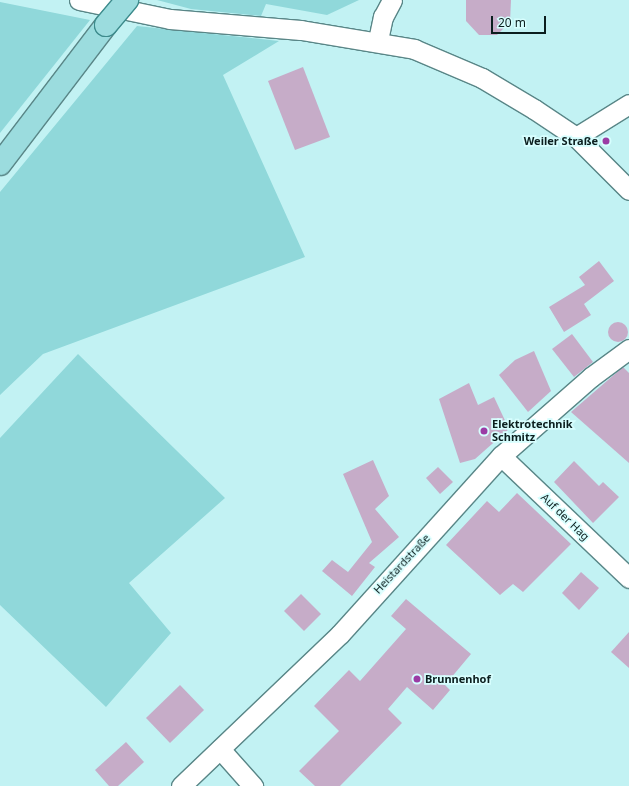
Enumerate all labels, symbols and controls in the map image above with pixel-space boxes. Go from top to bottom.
scale bar [493,8,548,34]
text: 20 m [498,14,526,31]
place label: Weiler Straße [524,134,598,148]
marker: Weiler Straße [601,136,611,146]
place label: Elektrotechnik Schmitz [492,418,573,444]
marker: Elektrotechnik Schmitz [479,426,489,436]
street label: Auf der Hag [538,491,592,543]
street label: Heistardstraße [371,531,433,597]
place label: Brunnenhof [425,672,491,686]
marker: Brunnenhof [412,674,422,684]

